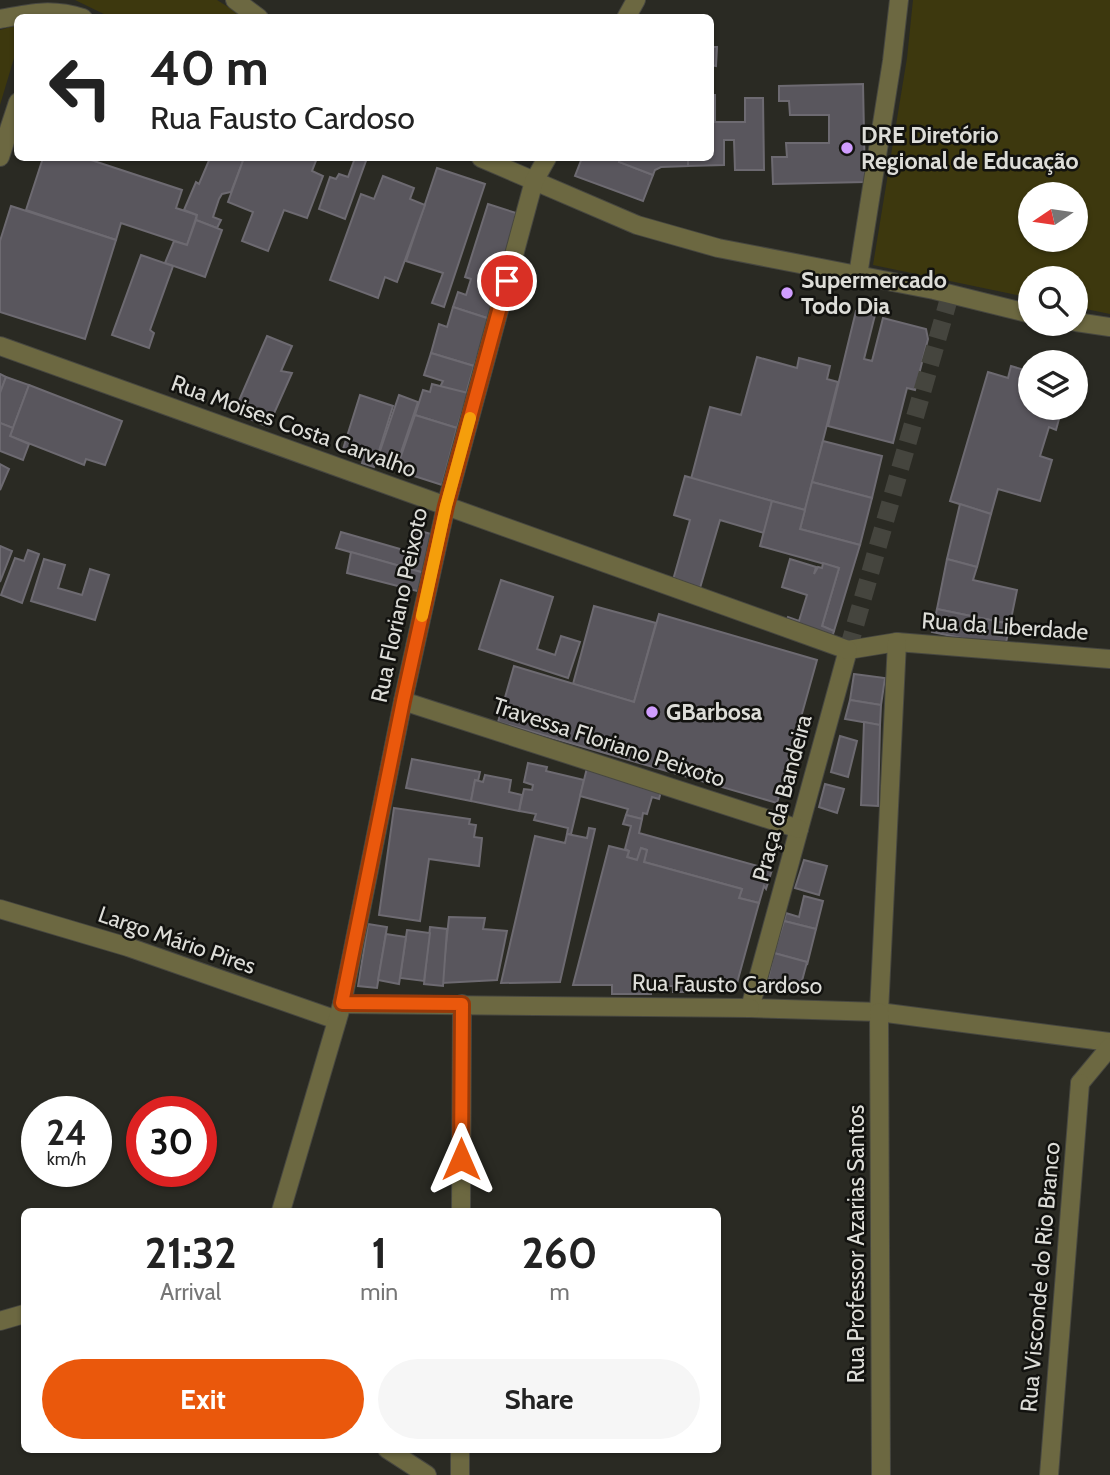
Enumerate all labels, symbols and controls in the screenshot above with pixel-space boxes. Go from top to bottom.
text: 40 m [150,38,269,97]
icon: left [35,42,126,133]
text: Rua Fausto Cardoso [150,98,415,137]
place label: DRE Diretório Regional de Educação [861,121,1079,175]
marker: DRE Diretório Regional de Educação [839,140,855,156]
north arrow [1018,182,1088,252]
map controls [1018,182,1088,420]
pin [477,251,537,311]
icon: arrive [488,262,526,300]
place label: Supermercado Todo Dia [801,266,947,320]
button: search [1018,266,1088,336]
marker: Supermercado Todo Dia [779,285,795,301]
button: layers [1018,350,1088,420]
street label: Rua Moises Costa Carvalho [168,369,420,483]
street label: Rua Floriano Peixoto [365,505,433,705]
street label: Rua da Liberdade [921,606,1090,646]
street label: Travessa Floriano Peixoto [489,691,729,793]
place label: GBarbosa [666,698,763,726]
marker: GBarbosa [644,704,660,720]
street label: Praça da Bandeira [746,711,818,885]
street label: Largo Mário Pires [95,900,259,980]
street label: Rua Fausto Cardoso [632,968,822,1000]
speed limit sign: 30 [126,1096,217,1187]
street label: Rua Professor Azarias Santos [842,1105,870,1383]
text: 24 [46,1111,87,1154]
position arrow [424,1122,498,1196]
street label: Rua Visconde do Rio Branco [1014,1141,1066,1413]
text: km/h [47,1148,86,1170]
text: 21:32 [145,1227,237,1279]
text: 1 [371,1227,387,1279]
text: 260 [522,1227,597,1279]
text: Arrival [160,1278,221,1306]
text: min [360,1278,398,1306]
text: m [549,1278,570,1306]
button: Exit [42,1359,364,1439]
button: Share [378,1359,700,1439]

